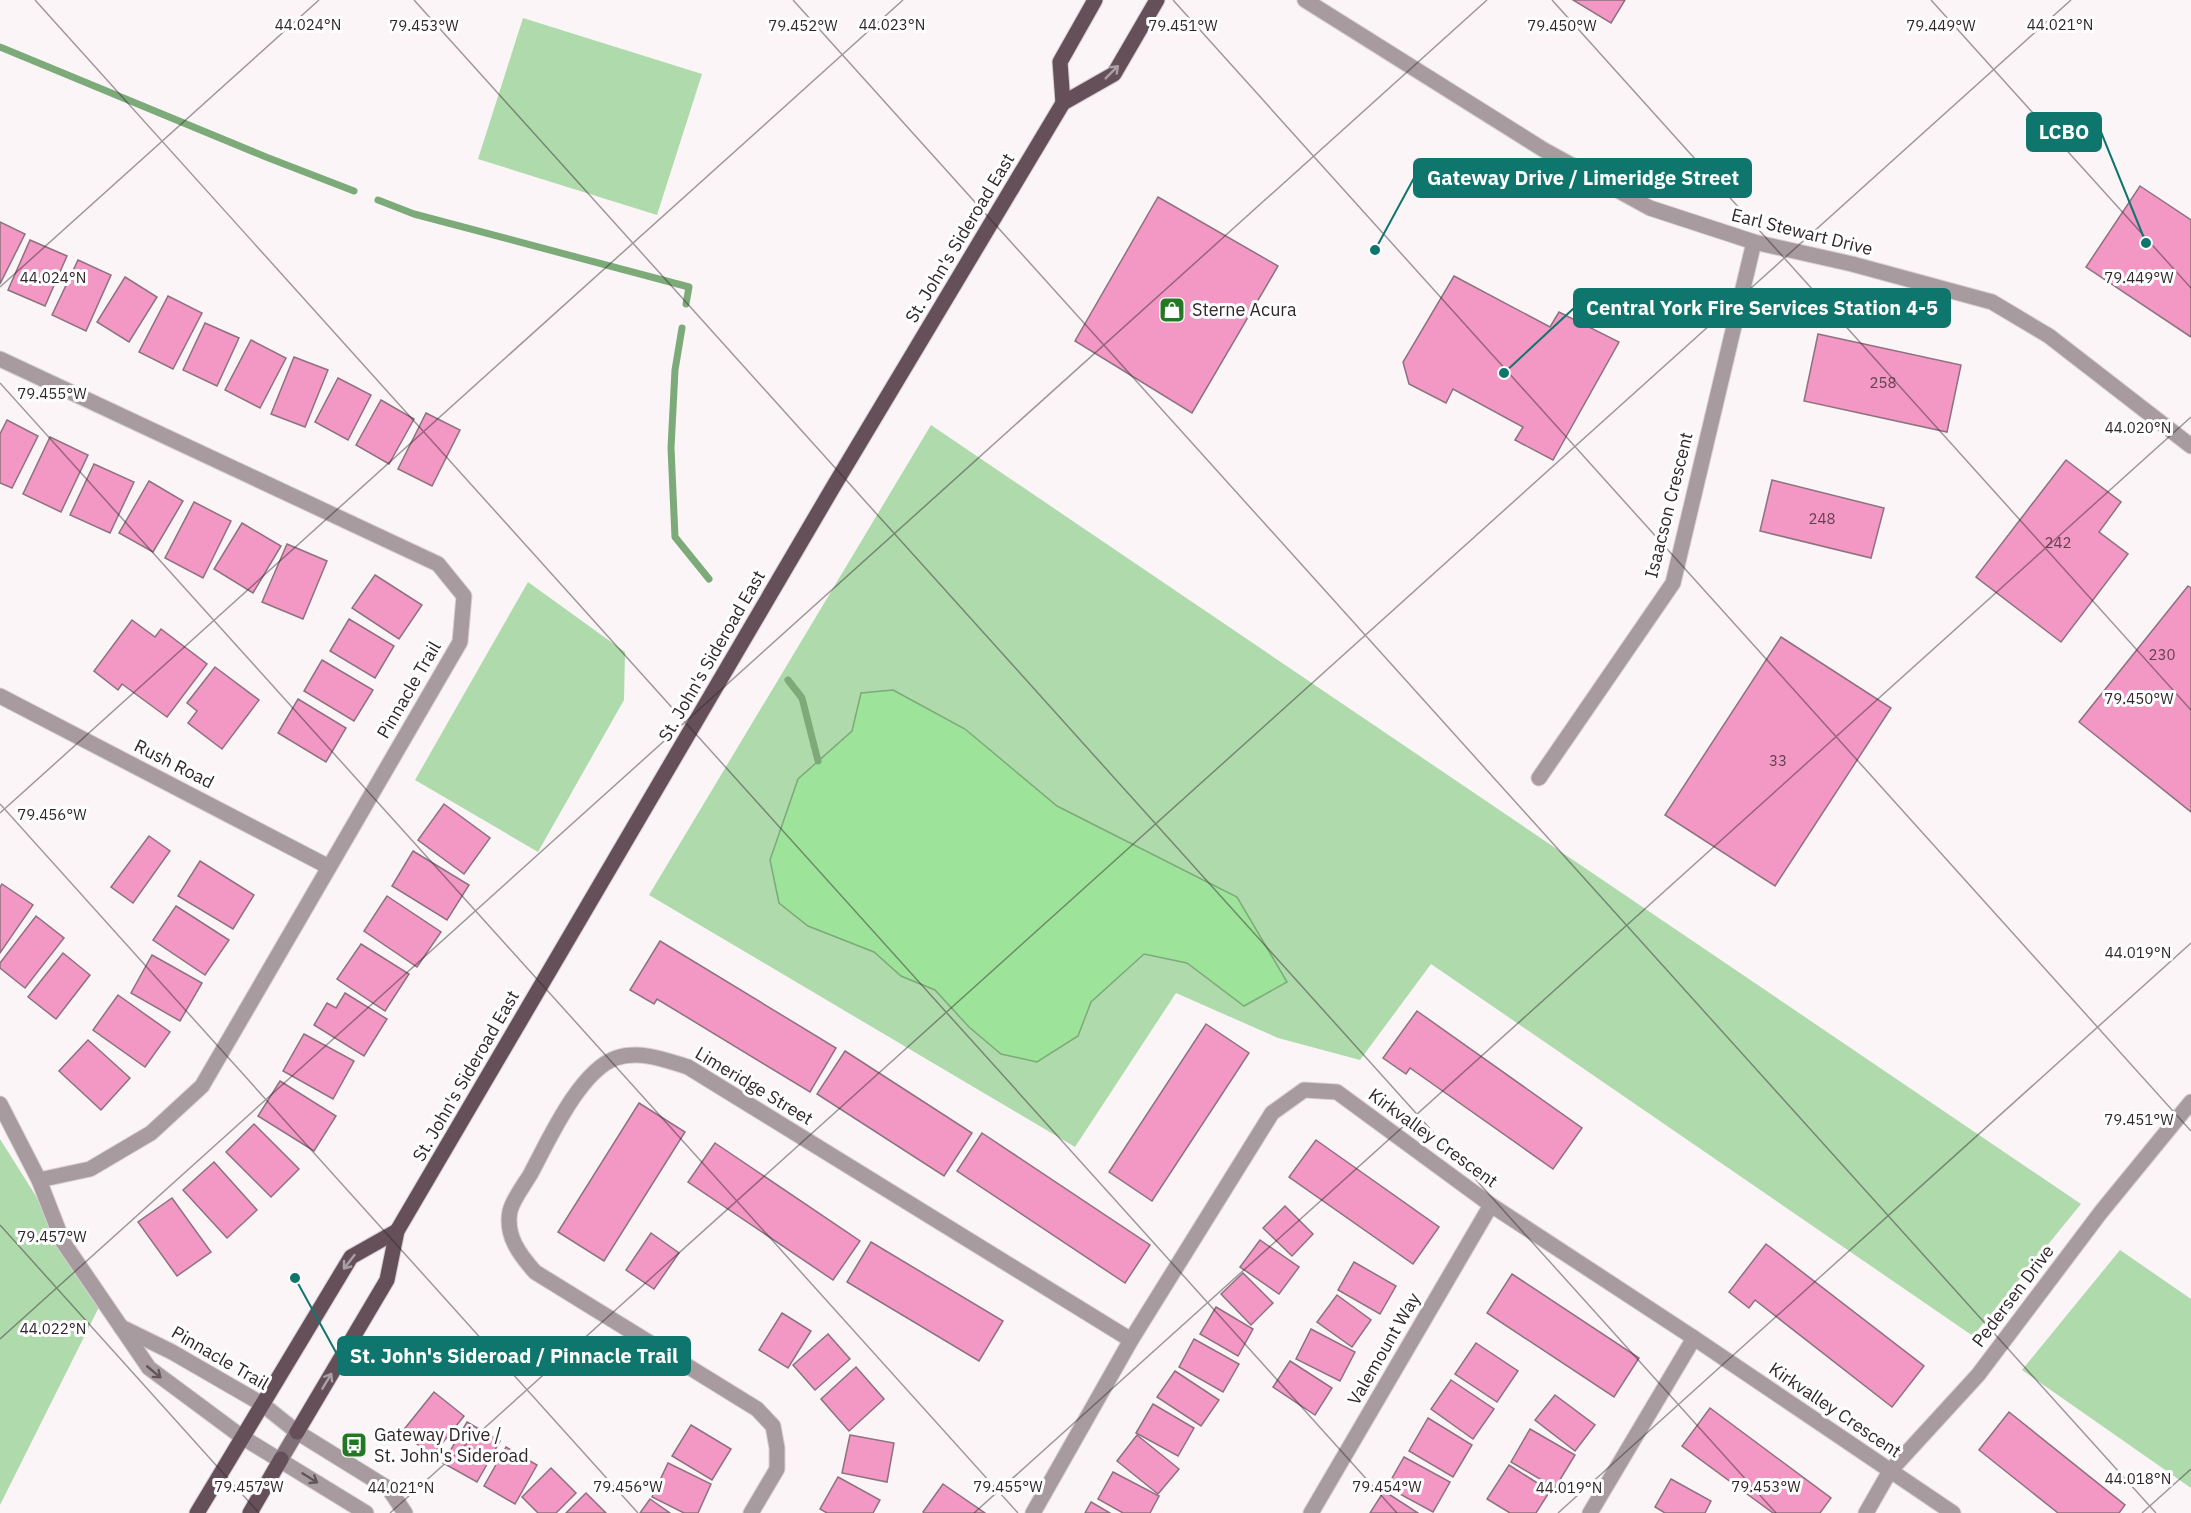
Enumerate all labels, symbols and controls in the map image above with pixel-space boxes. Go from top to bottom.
text: 44.024°N [275,15,341,34]
text: 44.023°N [859,15,925,34]
text: 44.021°N [2027,15,2093,34]
text: 79.453°W [389,16,459,35]
text: 79.452°W [768,16,838,35]
text: 79.451°W [1148,16,1218,35]
text: 79.450°W [1527,16,1597,35]
text: 79.449°W [1906,16,1976,35]
one-way arrow [1104,65,1119,80]
callout: LCBO [2027,113,2101,151]
text: LCBO [2039,118,2089,145]
street label: St. John's Sideroad East [900,149,1019,327]
callout: Gateway Drive / Limeridge Street [1414,159,1751,197]
text: Gateway Drive / Limeridge Street [1427,164,1739,191]
street label: Earl Stewart Drive [1729,203,1875,260]
text: 44.024°N [20,268,86,287]
text: 79.449°W [2104,268,2174,287]
callout: Central York Fire Services Station 4-5 [1574,289,1950,327]
text: Central York Fire Services Station 4-5 [1586,294,1938,321]
shop icon: Sterne Acura [1157,295,1187,325]
place label: Sterne Acura [1192,298,1297,321]
house number: 258 [1869,373,1897,392]
text: 79.455°W [17,384,87,403]
text: 44.020°N [2105,418,2171,437]
street label: Isaacson Crescent [1639,430,1698,580]
house number: 248 [1808,509,1836,528]
house number: 242 [2044,533,2072,552]
street label: St. John's Sideroad East [653,566,770,745]
street label: Pinnacle Trail [371,637,446,743]
house number: 230 [2148,645,2176,664]
text: 79.450°W [2104,689,2174,708]
street label: Rush Road [131,734,218,793]
house number: 33 [1769,751,1787,770]
text: 79.456°W [17,805,87,824]
text: 44.019°N [2105,943,2171,962]
street label: St. John's Sideroad East [407,986,524,1165]
street label: Limeridge Street [691,1041,817,1130]
street label: Kirkvalley Crescent [1364,1083,1503,1192]
text: 79.451°W [2104,1110,2174,1129]
text: 79.457°W [17,1227,87,1246]
street label: Pedersen Drive [1967,1240,2059,1351]
one-way arrow [342,1254,355,1270]
street label: Valemount Way [1342,1288,1425,1409]
text: 44.022°N [20,1319,86,1338]
street label: Pinnacle Trail [167,1320,273,1395]
callout: St. John's Sideroad / Pinnacle Trail [338,1337,690,1375]
text: St. John's Sideroad / Pinnacle Trail [350,1342,678,1369]
street label: Kirkvalley Crescent [1765,1357,1906,1462]
one-way arrow [146,1365,162,1378]
one-way arrow [321,1373,333,1390]
place label: Gateway Drive / St. John's Sideroad [374,1423,529,1467]
bus stop icon: Gateway Drive / St. John's Sideroad [339,1430,369,1460]
text: 44.018°N [2105,1469,2171,1488]
one-way arrow [301,1472,318,1484]
text: 79.457°W [214,1477,284,1496]
text: 79.456°W [593,1477,663,1496]
text: 79.455°W [973,1477,1043,1496]
text: 79.454°W [1352,1477,1422,1496]
text: 79.453°W [1731,1477,1801,1496]
text: 44.021°N [368,1478,434,1497]
text: 44.019°N [1536,1478,1602,1497]

